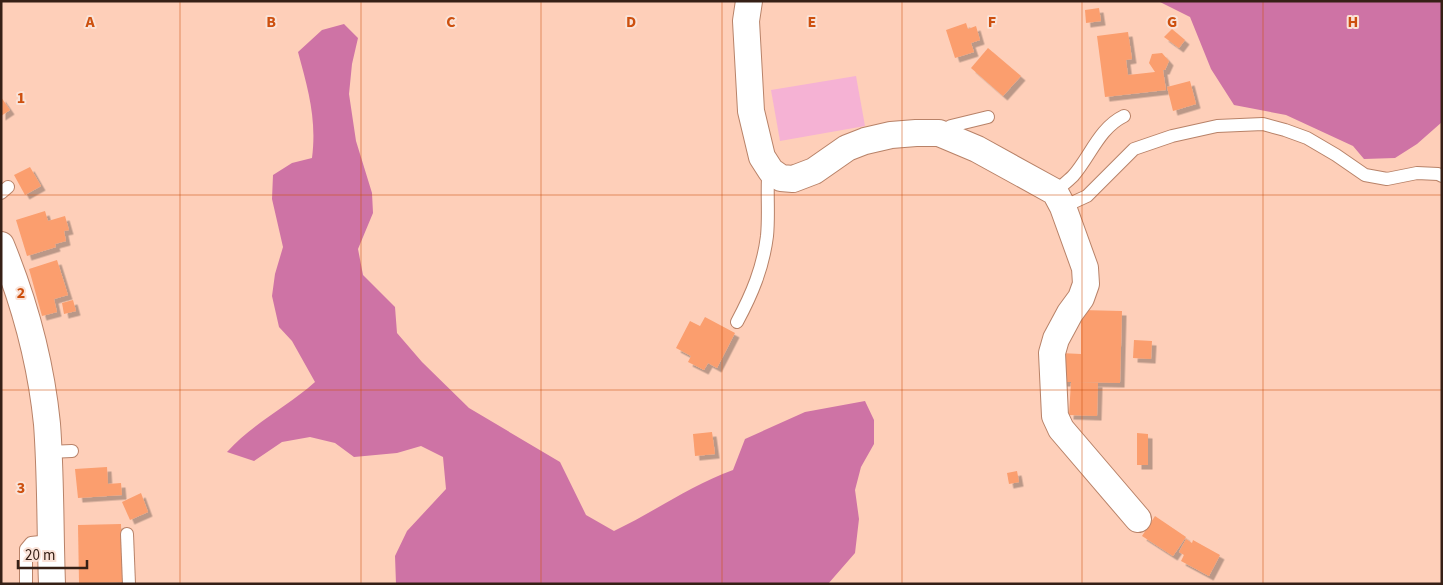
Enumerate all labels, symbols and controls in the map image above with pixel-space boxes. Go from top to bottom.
text: A [84,11,95,33]
text: B [266,11,276,33]
text: C [446,11,456,33]
text: D [626,11,636,33]
text: E [808,11,816,33]
text: F [988,11,996,33]
text: G [1167,11,1177,33]
text: H [1348,11,1358,33]
text: 1 [17,87,25,109]
text: 2 [17,282,25,304]
text: 3 [17,477,25,499]
scale bar [18,538,86,570]
text: 20 m [25,545,55,566]

